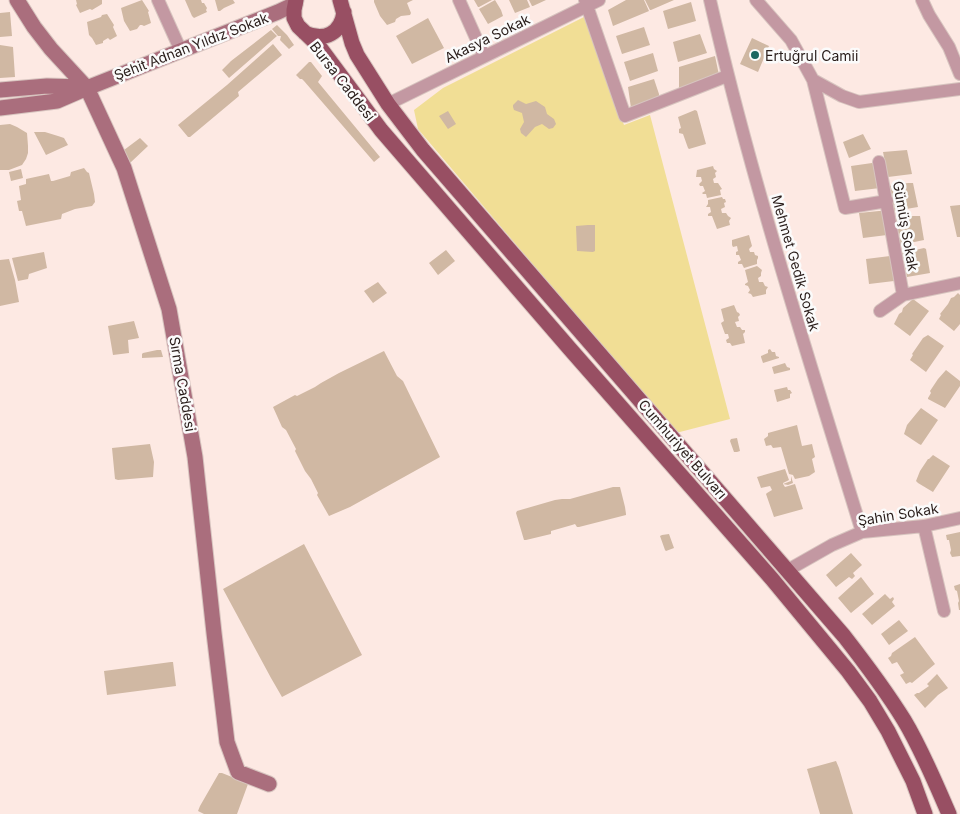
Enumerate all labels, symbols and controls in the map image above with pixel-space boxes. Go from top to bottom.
street label: Şehit Adnan Yıldız Sokak [111,9,271,83]
street label: Akasya Sokak [442,10,533,66]
street label: Bursa Caddesi [307,38,379,124]
place label: Ertuğrul Camii [765,47,858,64]
marker: Ertuğrul Camii [749,49,761,61]
street label: Gümüş Sokak [890,180,922,273]
street label: Mehmet Gedik Sokak [768,193,824,333]
street label: Sırma Caddesi [166,335,200,433]
street label: Cumhuriyet Bulvarı [635,396,731,502]
street label: Şahin Sokak [857,499,940,529]

